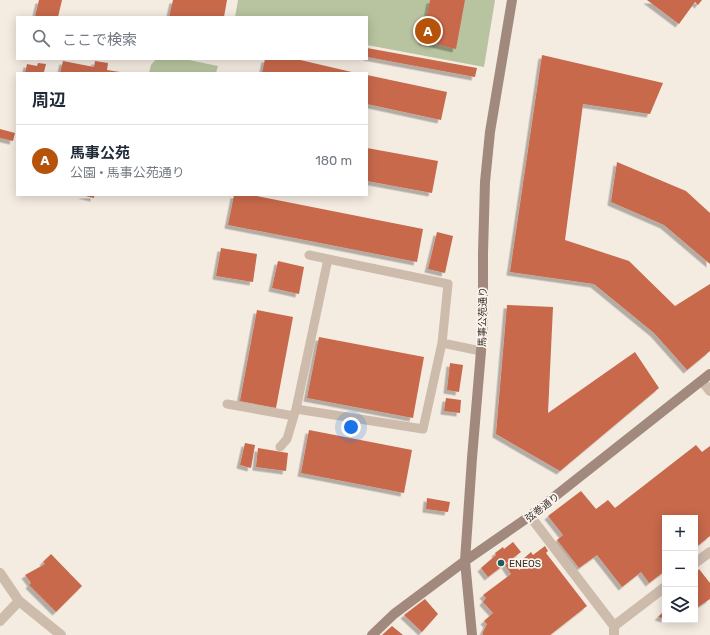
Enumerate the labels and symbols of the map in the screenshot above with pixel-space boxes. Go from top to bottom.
pin: A [415,16,441,46]
street label: 馬事公苑通り [476,287,490,347]
your location [341,417,361,437]
street label: 弦巻通り [523,491,562,525]
marker: ENEOS [496,558,506,568]
place label: ENEOS [509,558,541,570]

